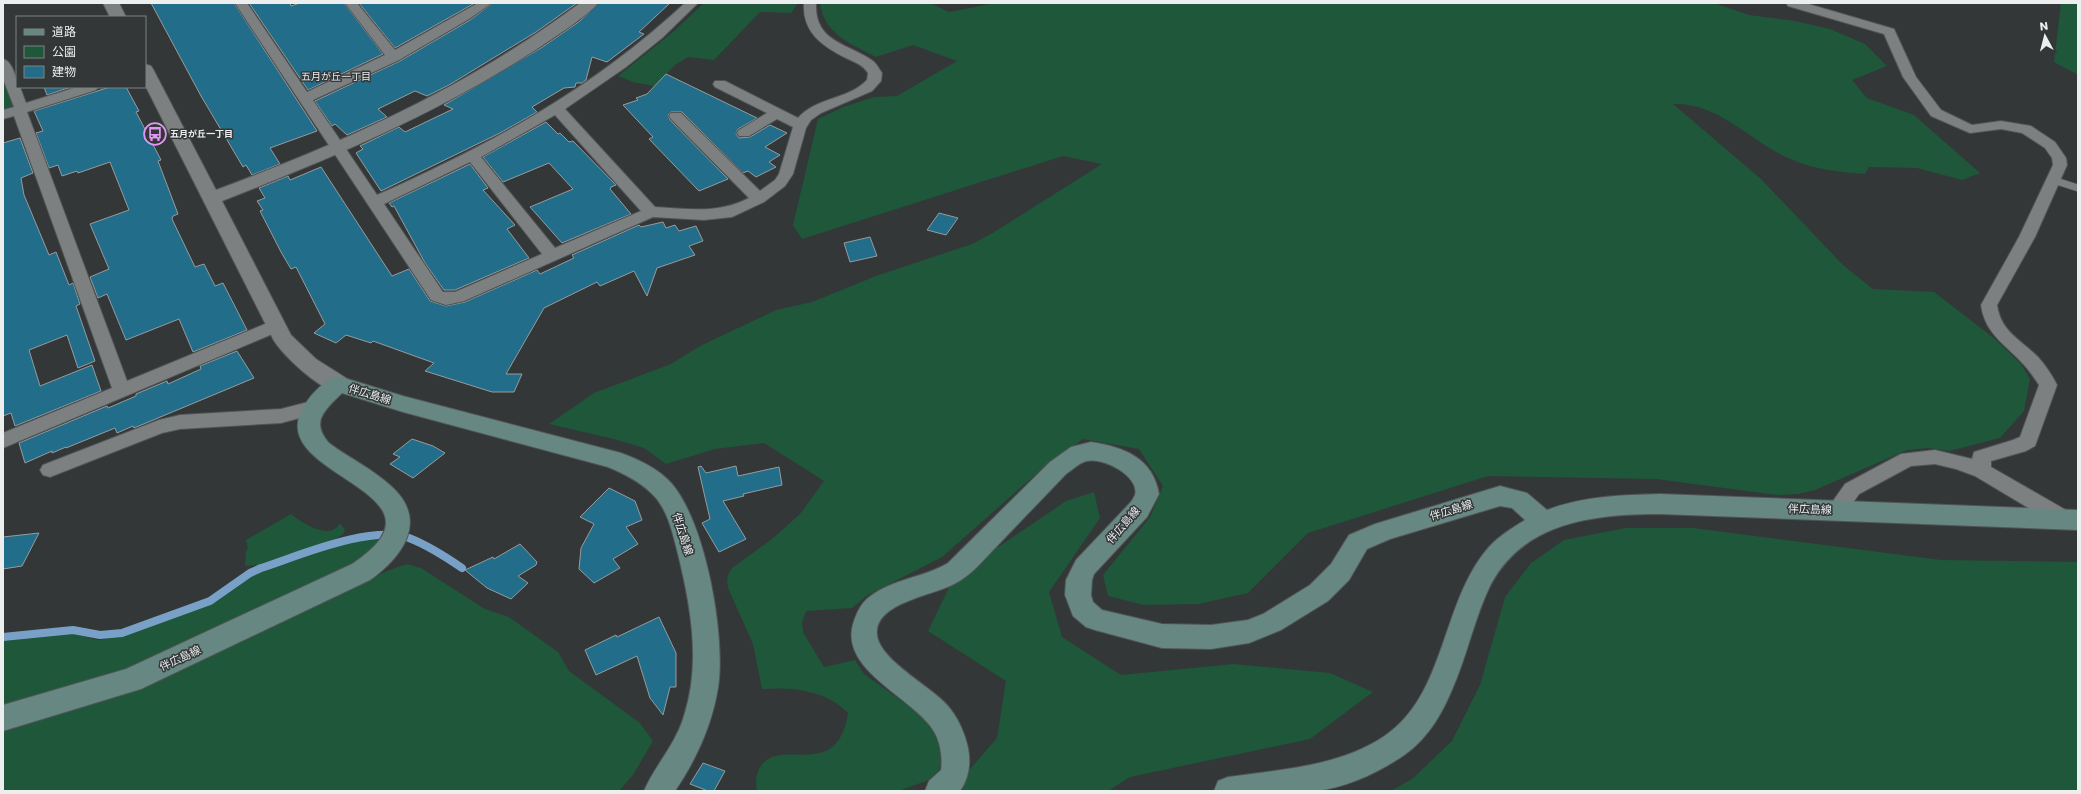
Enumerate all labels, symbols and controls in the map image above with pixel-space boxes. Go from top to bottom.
legend [16,16,146,88]
north arrow [2025,16,2065,56]
text: N [2039,18,2049,35]
text: 道路 [52,23,76,40]
text: 公園 [52,43,76,60]
text: 建物 [52,63,76,80]
district label: 五月が丘一丁目 [301,69,371,84]
bus stop icon: 五月が丘一丁目 [142,121,168,147]
place label: 五月が丘一丁目 [170,128,233,140]
street label: 伴広島線 [347,380,393,408]
street label: 伴広島線 [1428,496,1474,524]
street label: 伴広島線 [1788,500,1832,518]
street label: 伴広島線 [1103,503,1143,547]
street label: 伴広島線 [669,511,697,557]
street label: 伴広島線 [157,641,203,675]

